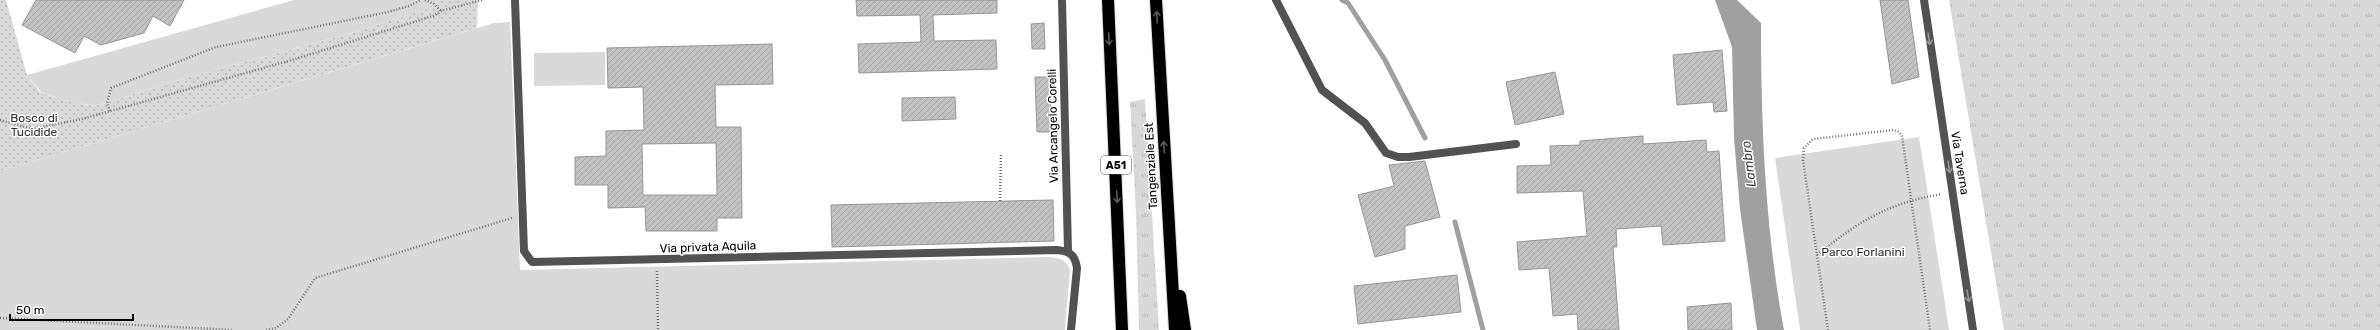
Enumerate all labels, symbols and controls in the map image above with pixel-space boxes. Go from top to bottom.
one-way arrow [1153,11,1161,24]
one-way arrow [1106,32,1113,45]
one-way arrow [1925,32,1933,45]
street label: Via Arcangelo Corelli [1045,69,1061,183]
park label: Bosco di Tucidide [10,111,58,139]
street label: Tangenziale Est [1142,122,1160,210]
street label: Via Taverna [1948,130,1972,196]
water label: Lambro [1738,140,1759,188]
one-way arrow [1161,141,1168,154]
road number: A51 [1101,156,1131,174]
one-way arrow [1945,160,1953,173]
one-way arrow [1114,190,1121,203]
street label: Via privata Aquila [659,238,757,256]
park label: Parco Forlanini [1821,245,1905,259]
one-way arrow [1964,289,1972,302]
scale bar [10,296,133,322]
text: 50 m [16,303,44,317]

